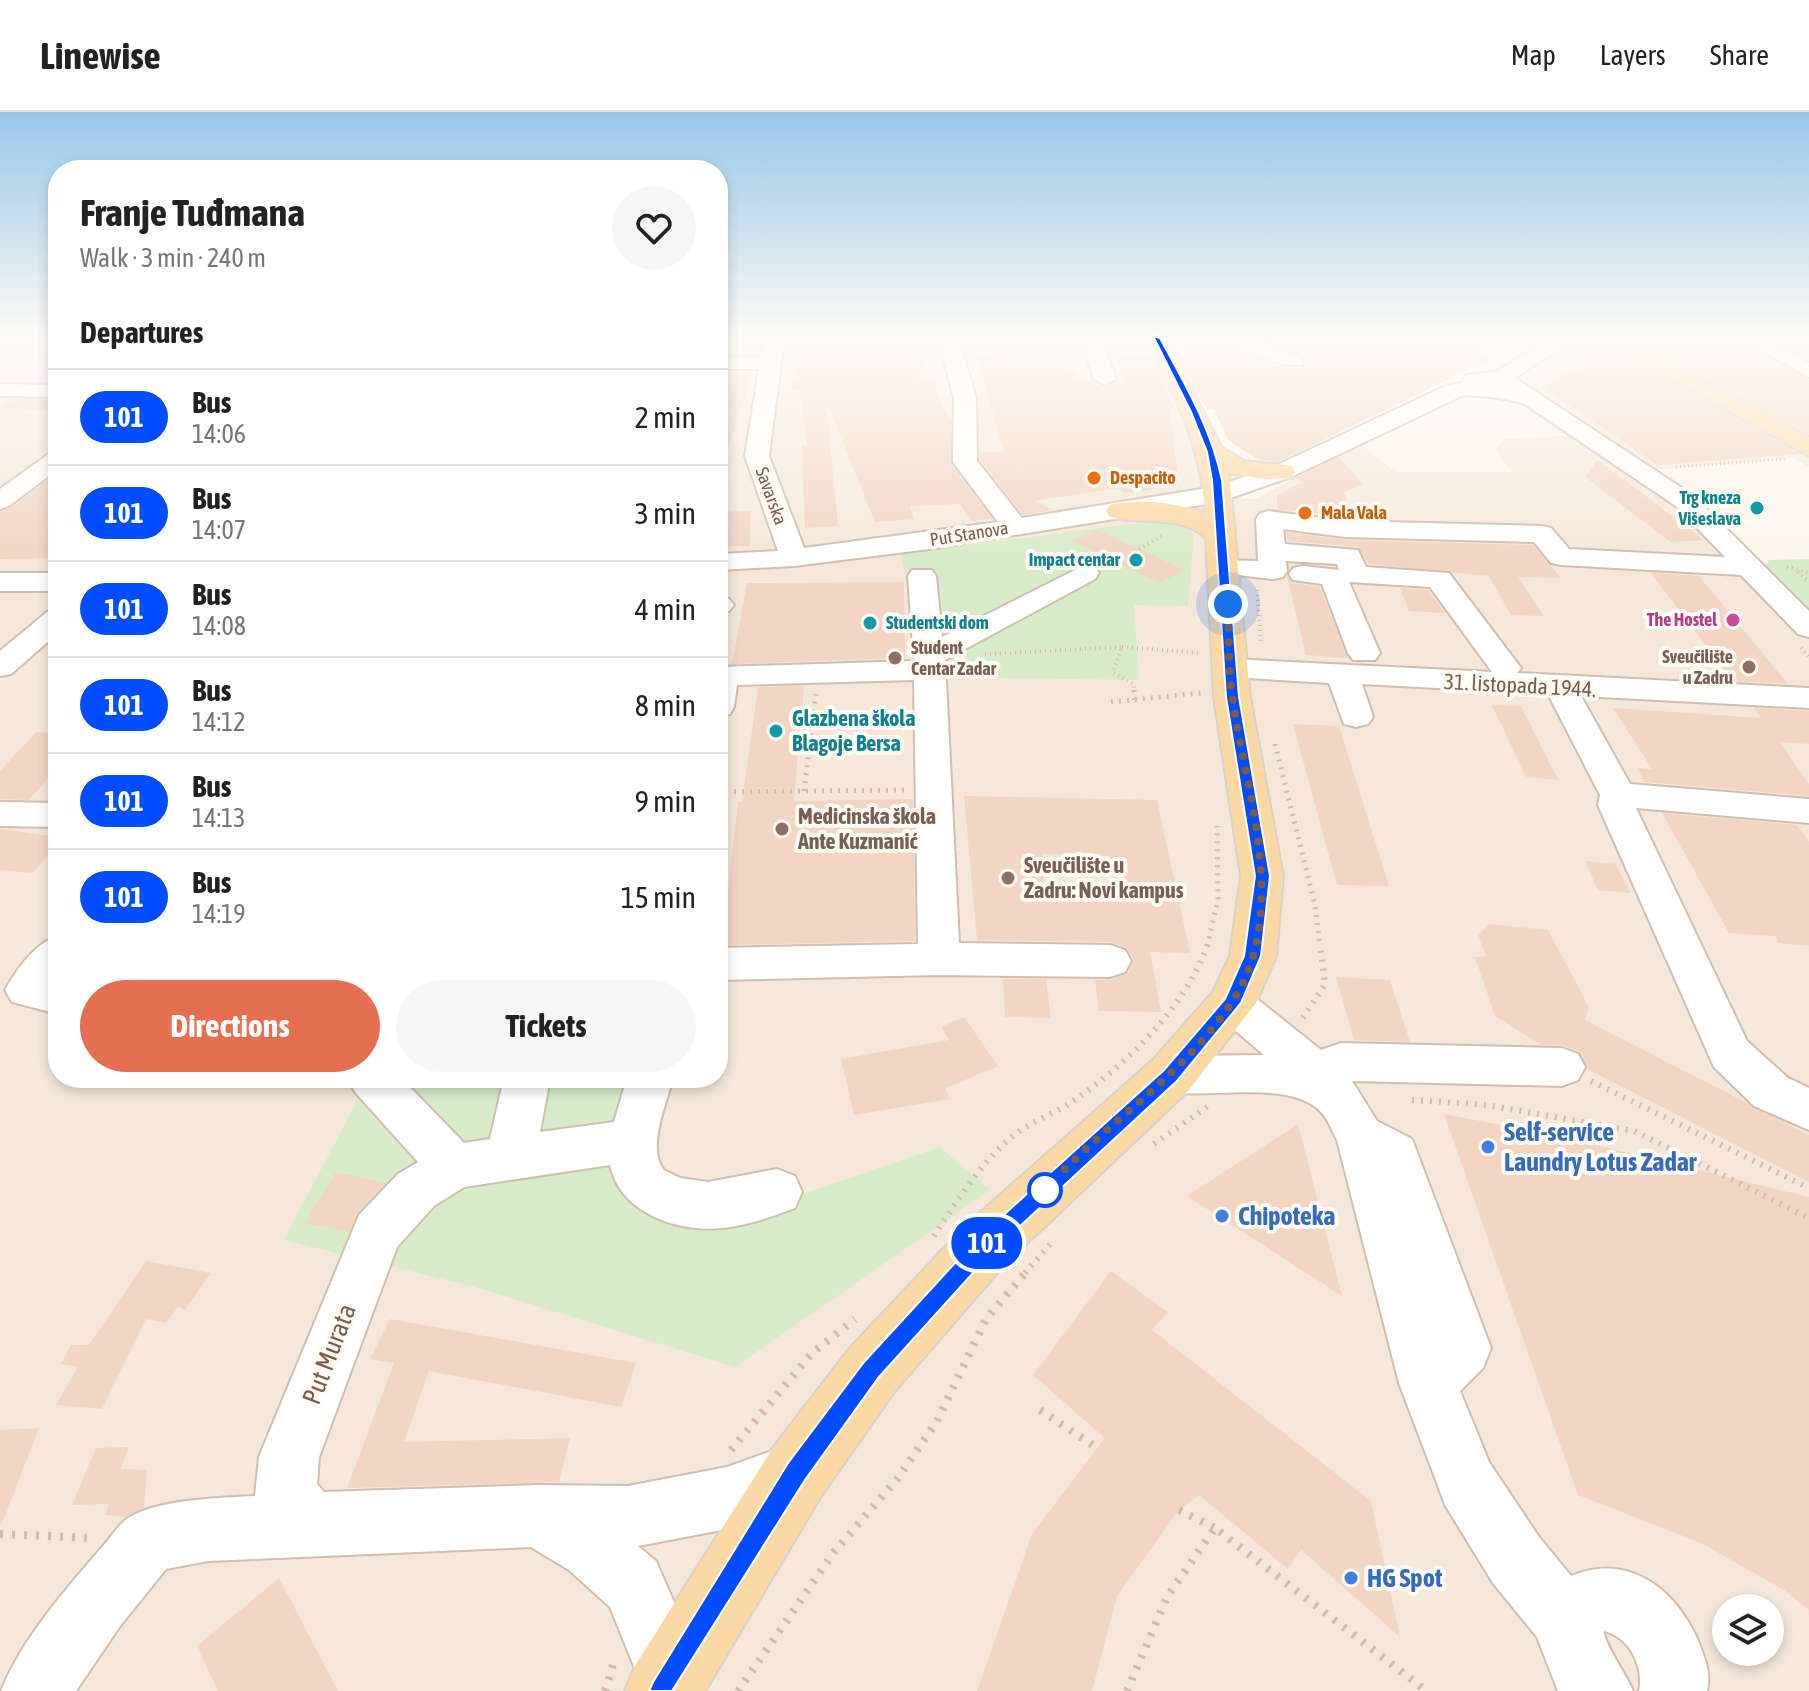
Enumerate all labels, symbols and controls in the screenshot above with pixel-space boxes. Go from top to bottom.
text: Linewise [40,34,161,77]
text: Map [1511,39,1556,71]
text: Layers [1600,39,1666,71]
text: Share [1710,39,1769,71]
button: heart [612,186,696,270]
text: Franje Tuđmana [80,191,305,234]
text: Walk · 3 min · 240 m [80,243,266,273]
text: Departures [80,315,203,349]
text: Bus [192,385,231,419]
text: 2 min [635,400,696,434]
text: 101 [104,401,144,433]
text: 14:06 [192,419,246,449]
street label: Savarska [751,464,792,527]
place label: Despacito [1110,467,1176,488]
marker: Despacito [1085,469,1103,487]
text: Bus [192,481,231,515]
place label: Trg kneza Višeslava [1677,487,1741,529]
text: 3 min [635,496,696,530]
text: 101 [104,497,144,529]
marker: Trg kneza Višeslava [1748,499,1766,517]
place label: Mala Vala [1321,502,1387,523]
marker: Mala Vala [1296,504,1314,522]
text: 14:07 [192,515,246,545]
street label: Put Stanova [928,517,1010,550]
place label: Impact centar [1029,549,1121,570]
marker: Impact centar [1127,551,1145,569]
text: Bus [192,577,231,611]
your location [1208,584,1248,624]
text: 4 min [635,592,696,626]
text: 101 [104,593,144,625]
place label: The Hostel [1647,609,1717,630]
text: 14:08 [192,611,246,641]
marker: The Hostel [1724,611,1742,629]
place label: Studentski dom [886,612,989,633]
marker: Studentski dom [861,614,879,632]
place label: Student Centar Zadar [911,637,997,679]
place label: Sveučilište u Zadru [1662,646,1733,688]
marker: Student Centar Zadar [886,649,904,667]
marker: Sveučilište u Zadru [1740,658,1758,676]
street label: 31. listopada 1944. [1443,668,1597,702]
text: Bus [192,673,231,707]
text: 8 min [635,688,696,722]
text: 101 [104,689,144,721]
place label: Glazbena škola Blagoje Bersa [792,705,915,756]
text: 14:12 [192,707,246,737]
marker: Glazbena škola Blagoje Bersa [767,722,785,740]
text: Bus [192,769,231,803]
text: 9 min [635,784,696,818]
text: 101 [104,785,144,817]
text: 14:13 [192,803,246,833]
place label: Medicinska škola Ante Kuzmanić [797,803,936,854]
marker: Medicinska škola Ante Kuzmanić [773,820,791,838]
place label: Sveučilište u Zadru: Novi kampus [1024,852,1184,903]
text: Bus [192,865,231,899]
marker: Sveučilište u Zadru: Novi kampus [999,869,1017,887]
text: 15 min [621,880,696,914]
text: 101 [104,881,144,913]
text: 14:19 [192,899,246,929]
button: Directions [80,980,380,1072]
button: Tickets [396,980,696,1072]
place label: Self-service Laundry Lotus Zadar [1504,1117,1698,1177]
marker: Self-service Laundry Lotus Zadar [1479,1138,1497,1156]
unlabelled marker [1028,1173,1062,1207]
place label: Chipoteka [1238,1201,1335,1231]
marker: Chipoteka [1213,1207,1231,1225]
line badge: 101 [941,1217,1033,1269]
text: 101 [967,1227,1007,1259]
street label: Put Murata [296,1300,362,1408]
place label: HG Spot [1367,1563,1443,1593]
marker: HG Spot [1342,1569,1360,1587]
map controls [1712,1594,1784,1666]
button: layers [1712,1594,1784,1666]

